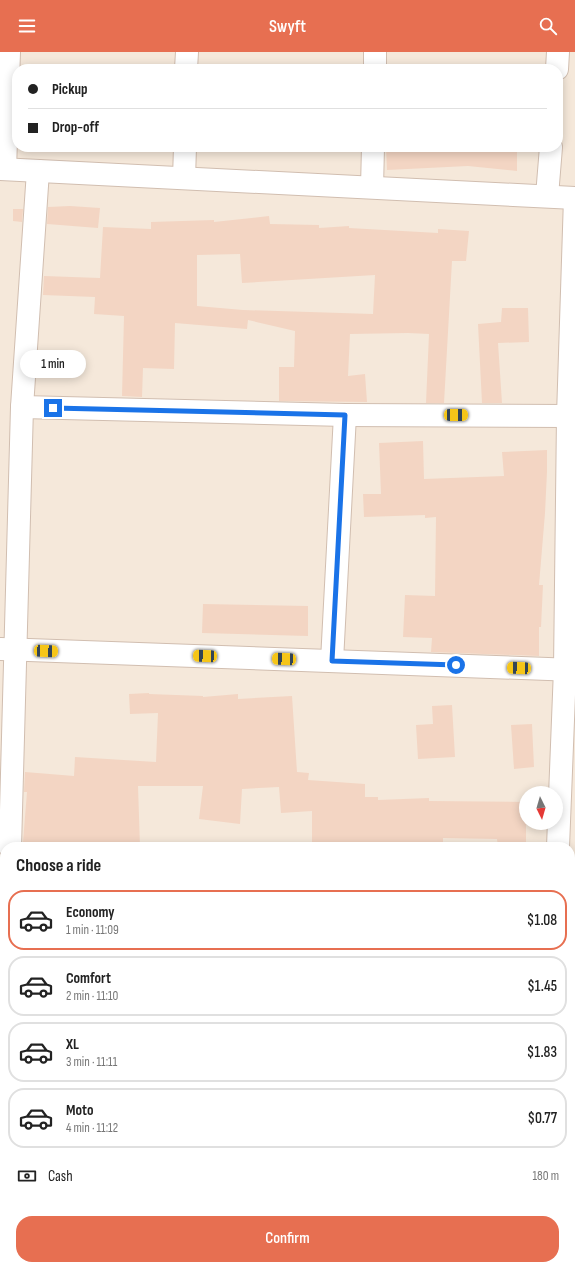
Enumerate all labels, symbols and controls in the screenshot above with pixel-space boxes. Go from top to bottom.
icon: menu [16,15,38,37]
icon: search [537,15,559,37]
text: Swyft [269,16,306,37]
text: Pickup [52,80,88,99]
text: Drop-off [52,118,99,137]
callout: 1 min [20,350,86,378]
text: 1 min [41,356,65,372]
route end [44,399,62,417]
car [444,409,468,421]
car [34,645,58,657]
car [193,650,217,662]
car [272,653,296,665]
route start [447,656,465,674]
car [507,662,531,674]
north arrow [519,786,563,830]
map controls [519,786,563,830]
text: Choose a ride [16,855,101,876]
icon: car [18,902,54,938]
text: Economy [66,903,115,922]
text: $1.08 [527,911,557,930]
text: 1 min · 11:09 [66,922,119,938]
icon: car [18,968,54,1004]
text: Comfort [66,969,111,988]
text: $1.45 [527,977,557,996]
text: 2 min · 11:10 [66,988,118,1004]
icon: car [18,1034,54,1070]
text: XL [66,1035,79,1054]
text: $1.83 [527,1043,557,1062]
text: 3 min · 11:11 [66,1054,117,1070]
icon: car [18,1100,54,1136]
text: Moto [66,1101,93,1120]
text: $0.77 [528,1109,557,1128]
text: 4 min · 11:12 [66,1120,118,1136]
icon: cash [16,1165,38,1187]
text: Cash [48,1167,73,1186]
text: 180 m [533,1168,559,1184]
button: Confirm [16,1216,559,1262]

